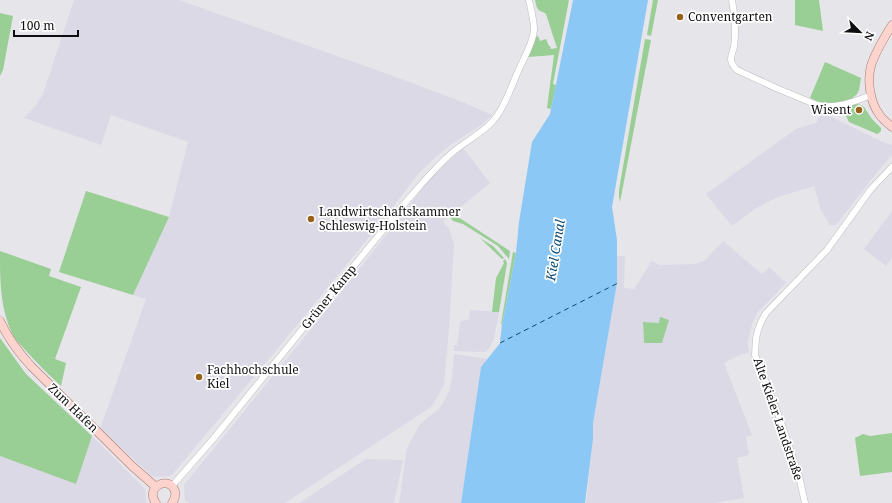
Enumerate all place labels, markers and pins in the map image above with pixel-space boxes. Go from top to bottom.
place label: Conventgarten [688,8,773,25]
marker: Conventgarten [675,12,685,22]
place label: Wisent [811,101,851,118]
marker: Wisent [854,105,864,115]
place label: Landwirtschaftskammer Schleswig-Holstein [319,203,461,234]
marker: Landwirtschaftskammer Schleswig-Holstein [306,214,316,224]
place label: Fachhochschule Kiel [207,361,299,392]
marker: Fachhochschule Kiel [194,372,204,382]

